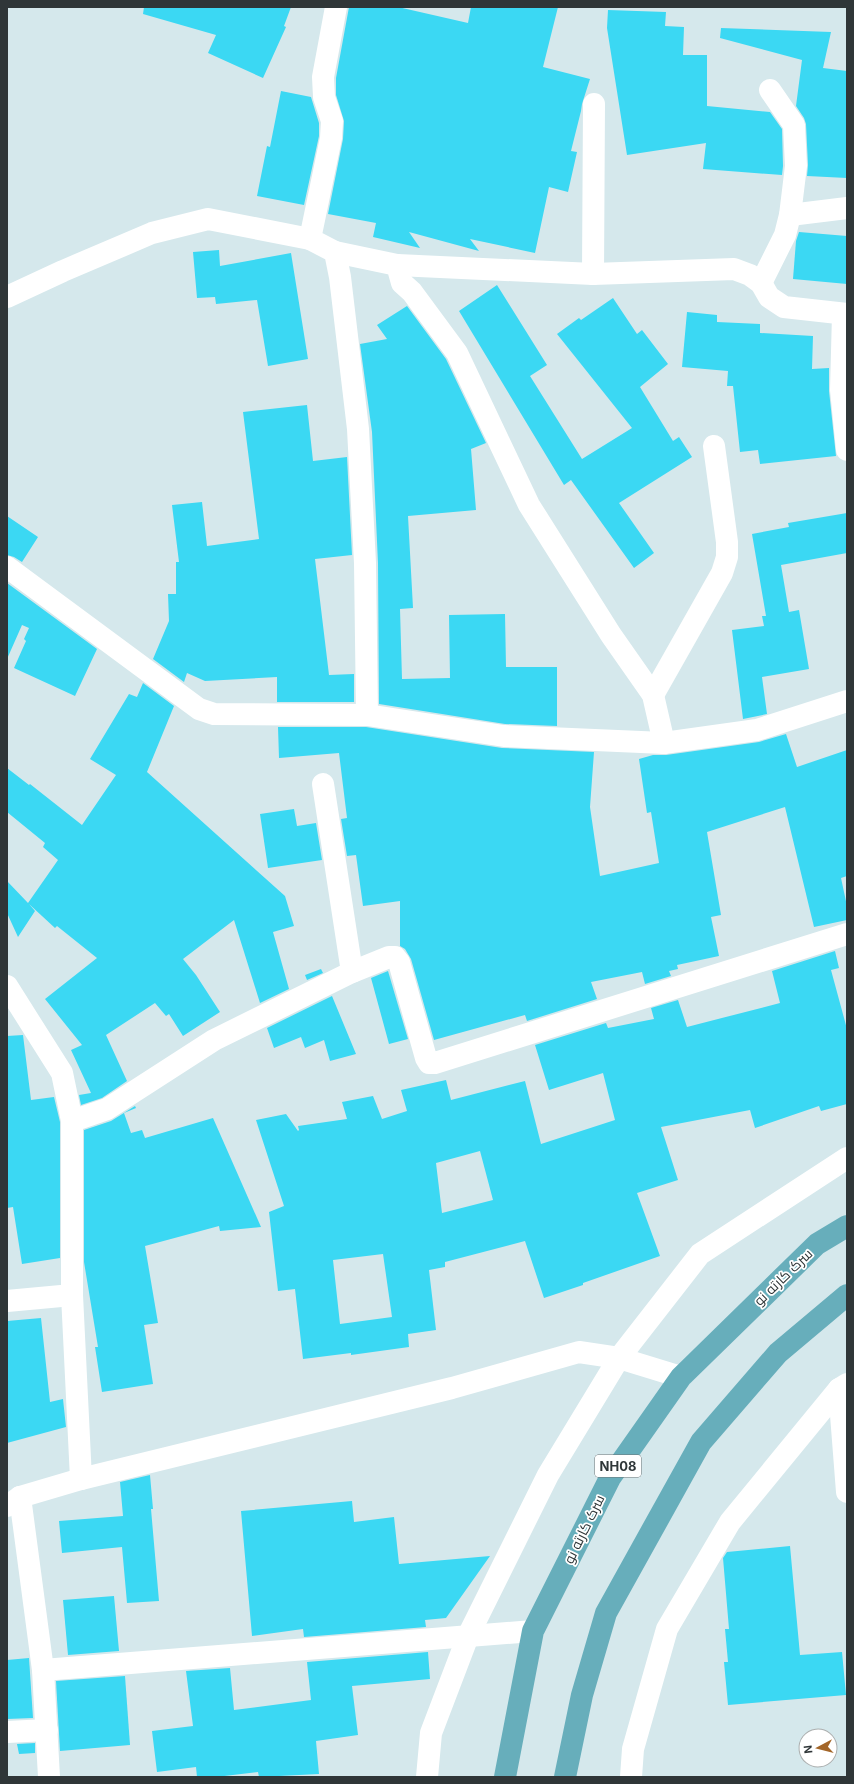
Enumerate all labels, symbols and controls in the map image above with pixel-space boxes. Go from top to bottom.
street label: سرک کارته نو [750,1245,815,1309]
road number: NH08 [595,1455,641,1477]
street label: سرک کارته نو [560,1492,608,1566]
north arrow [798,1728,838,1768]
text: N [801,1744,816,1754]

